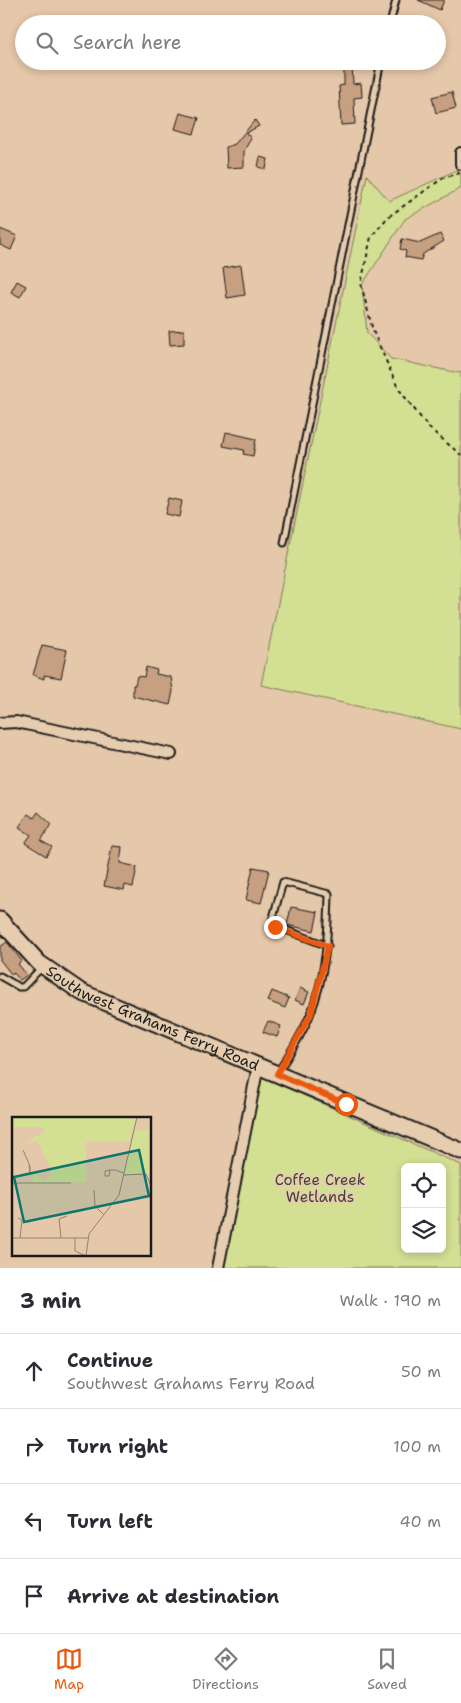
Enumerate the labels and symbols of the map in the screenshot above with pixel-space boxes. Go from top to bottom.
route end [264,916,287,939]
street label: Southwest Grahams Ferry Road [42,961,263,1076]
route start [335,1093,358,1116]
inset map [12,1117,151,1256]
park label: Coffee Creek Wetlands [275,1170,365,1207]

